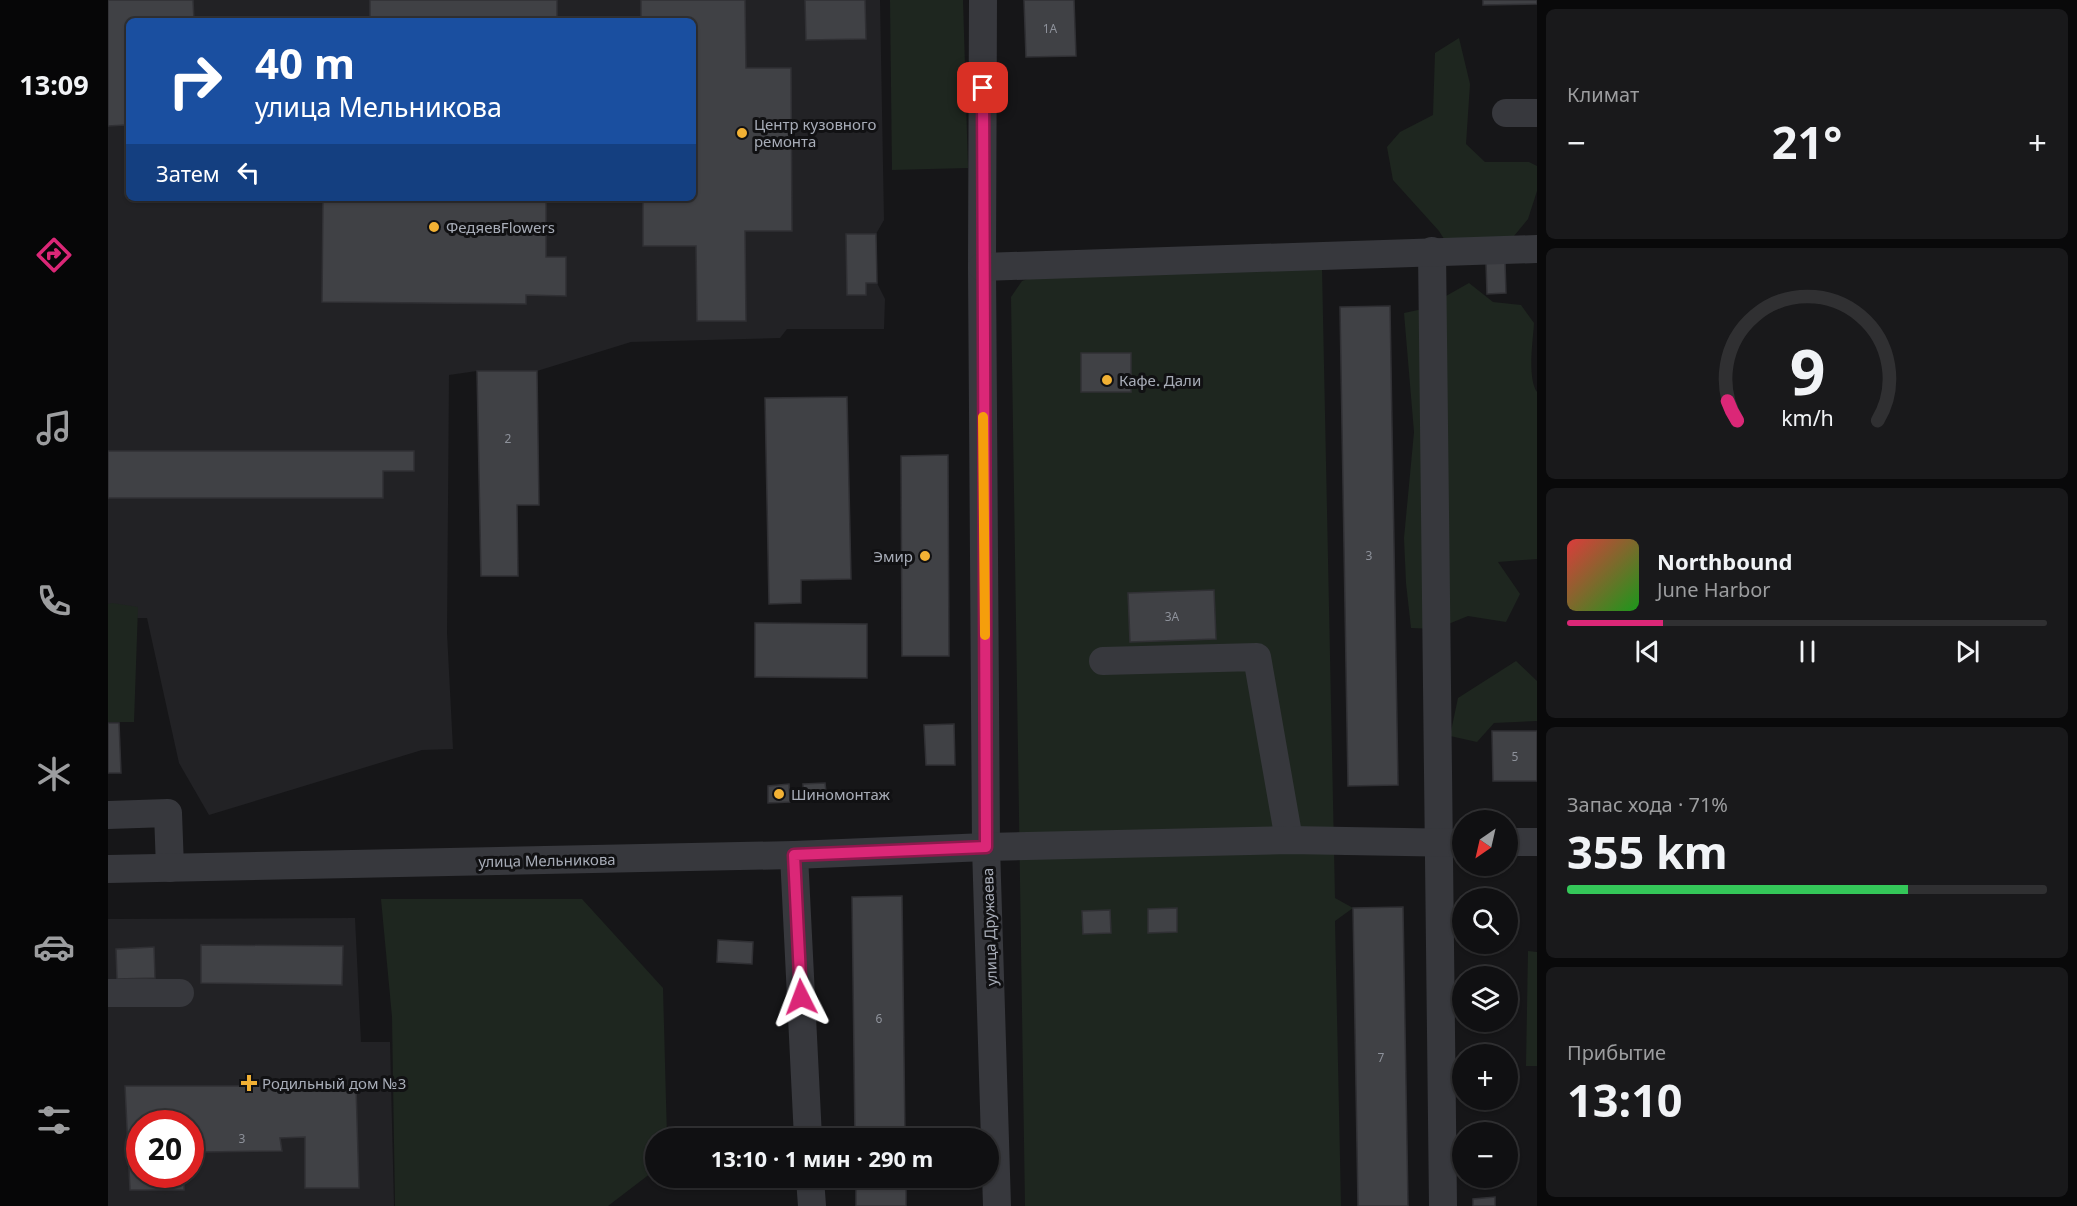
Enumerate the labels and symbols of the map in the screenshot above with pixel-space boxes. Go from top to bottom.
house number: 1А [1043,20,1058,37]
pin [957,62,1008,113]
place label: Центр кузовного ремонта [754,114,876,151]
marker: Центр кузовного ремонта [735,126,749,140]
place label: ФедяевFlowers [446,217,555,237]
marker: ФедяевFlowers [427,220,441,234]
place label: Кафе. Дали [1119,370,1201,390]
marker: Кафе. Дали [1100,373,1114,387]
house number: 2 [505,430,512,447]
place label: Эмир [873,546,913,566]
house number: 3 [1366,547,1373,564]
marker: Эмир [918,549,932,563]
house number: 3А [1165,608,1180,625]
house number: 5 [1512,748,1519,765]
place label: Шиномонтаж [791,784,891,804]
marker: Шиномонтаж [772,787,786,801]
north arrow [1452,810,1518,876]
street label: улица Мельникова [478,849,616,871]
street label: улица Дружаева [977,868,1001,986]
position arrow [769,965,833,1029]
house number: 6 [876,1010,883,1027]
house number: 7 [1378,1049,1385,1066]
place label: Родильный дом №3 [262,1073,406,1093]
marker: Родильный дом №3 [240,1074,258,1092]
speed limit sign: 20 [126,1110,204,1188]
house number: 3 [239,1130,246,1147]

